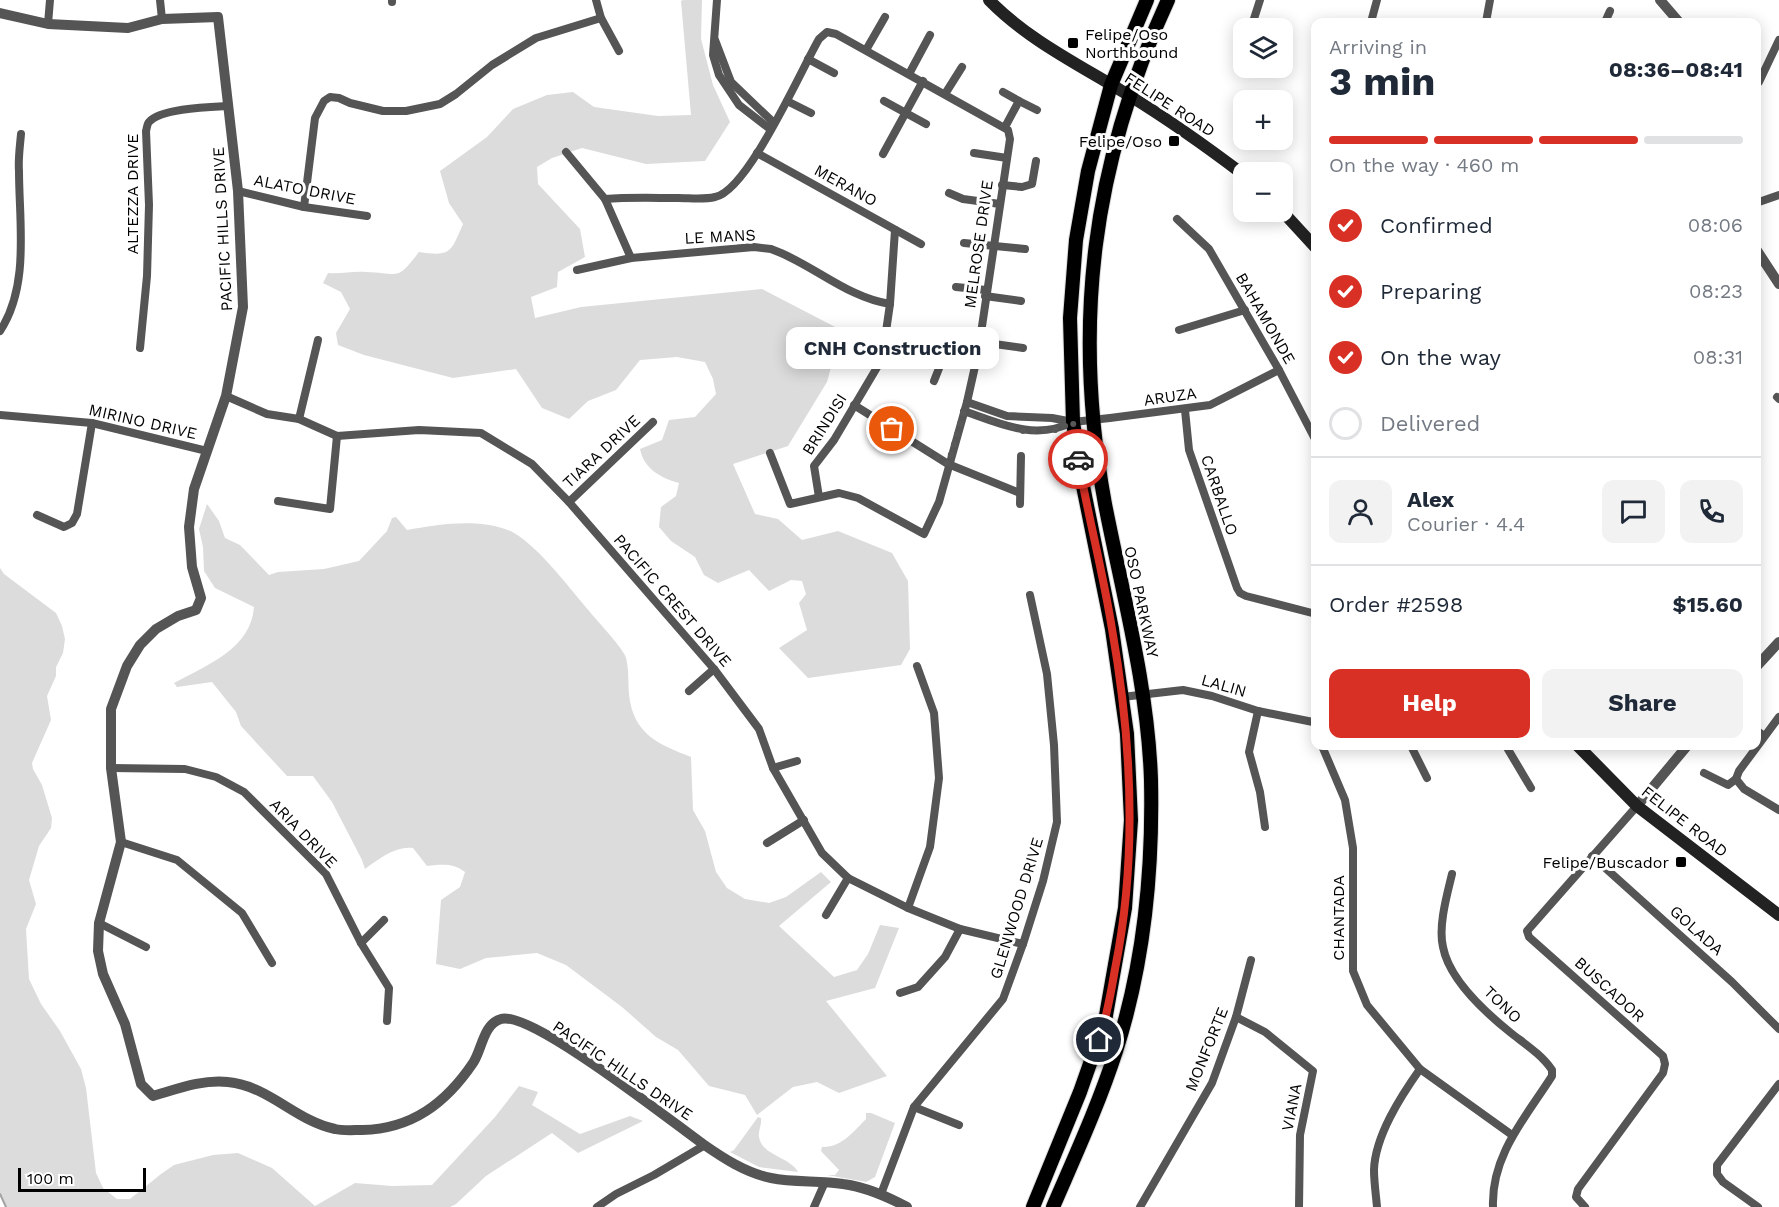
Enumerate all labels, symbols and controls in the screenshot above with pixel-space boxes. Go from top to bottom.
map controls [1233,18,1293,222]
button: layers [1233,18,1293,78]
place label: Felipe/Oso Northbound [1085,25,1178,62]
text: Arriving in [1329,35,1427,59]
marker: Felipe/Oso Northbound [1066,36,1080,50]
text: 08:36–08:41 [1609,57,1743,82]
text: 3 min [1329,59,1436,104]
street label: FELIPE ROAD [1121,68,1218,141]
button: + [1233,90,1293,150]
place label: Felipe/Oso [1079,132,1162,151]
street label: ALTEZZA DRIVE [123,134,142,254]
marker: Felipe/Oso [1167,134,1181,148]
street label: PACIFIC HILLS DRIVE [209,146,236,312]
text: On the way · 460 m [1329,153,1519,177]
street label: MERANO [811,160,880,210]
button: − [1233,162,1293,222]
street label: ALATO DRIVE [252,170,358,209]
street label: MELROSE DRIVE [960,179,997,309]
icon: check [1329,209,1362,242]
text: Confirmed [1380,213,1493,238]
text: 08:06 [1688,213,1743,237]
street label: LE MANS [684,225,756,248]
street label: BAHAMONDE [1232,269,1299,367]
icon: check [1329,275,1362,308]
text: Preparing [1380,279,1481,304]
text: 08:23 [1689,279,1743,303]
callout: CNH Construction [786,327,998,369]
text: CNH Construction [804,336,981,360]
icon: check [1329,341,1362,374]
text: On the way [1380,345,1501,370]
text: 08:31 [1693,345,1743,369]
street label: ARUZA [1142,383,1198,410]
street label: BRINDISI [798,390,851,458]
street label: MIRINO DRIVE [87,400,199,443]
pin [866,403,917,454]
street label: TIARA DRIVE [559,411,644,492]
text: Delivered [1380,411,1480,436]
icon: bag [875,412,908,445]
courier [1048,429,1108,489]
icon: car [1062,443,1095,476]
street label: CARBALLO [1197,452,1242,538]
button: person [1329,480,1392,543]
button: chat [1602,480,1665,543]
button: phone [1680,480,1743,543]
text: Alex [1407,487,1454,512]
text: Courier · 4.4 [1407,512,1525,536]
street label: PACIFIC CREST DRIVE [610,530,735,671]
street label: OSO PARKWAY [1120,544,1163,660]
text: Order #2598 [1329,592,1463,617]
text: $15.60 [1673,592,1743,617]
button: Help [1329,669,1530,738]
button: Share [1542,669,1743,738]
street label: LALIN [1199,670,1249,701]
street label: FELIPE ROAD [1638,782,1731,861]
street label: ARIA DRIVE [266,795,341,872]
street label: GLENWOOD DRIVE [986,835,1047,981]
place label: Felipe/Buscador [1543,853,1669,872]
marker: Felipe/Buscador [1674,855,1688,869]
street label: CHANTADA [1329,875,1348,961]
street label: GOLADA [1666,901,1728,960]
street label: BUSCADOR [1571,953,1649,1026]
street label: TONO [1480,982,1525,1027]
street label: MONFORTE [1181,1004,1232,1094]
pin [1073,1014,1124,1065]
street label: PACIFIC HILLS DRIVE [549,1016,696,1124]
icon: home [1082,1023,1115,1056]
street label: VIANA [1278,1081,1305,1132]
scale bar [18,1165,146,1192]
text: 100 m [27,1169,74,1188]

